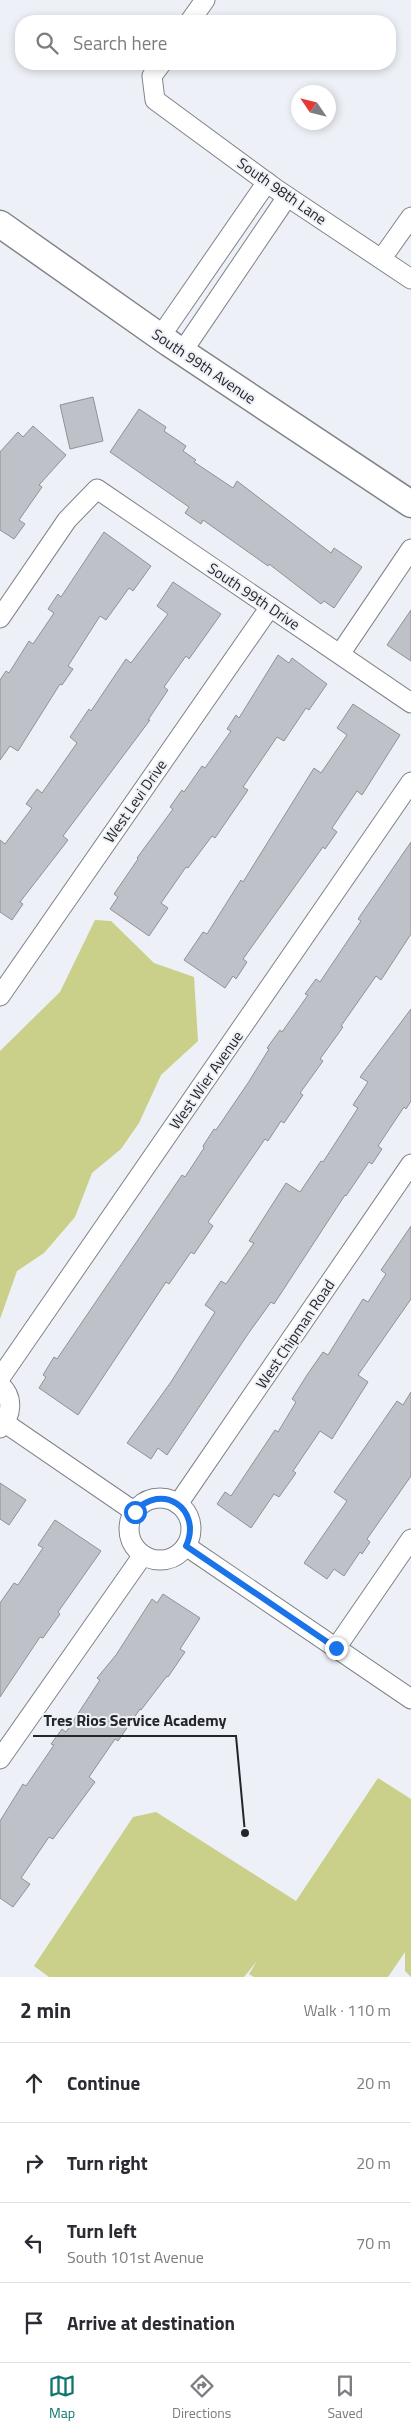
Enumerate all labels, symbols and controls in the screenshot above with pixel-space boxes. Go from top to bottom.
search box [15,15,396,70]
text: Search here [73,28,167,57]
icon: search [33,29,61,57]
north arrow [291,85,336,130]
street label: South 98th Lane [233,152,331,230]
street label: South 99th Avenue [147,323,261,409]
street label: South 99th Drive [203,557,305,635]
street label: West Levi Drive [98,755,172,847]
street label: West Wier Avenue [163,1026,249,1134]
street label: West Chipman Road [250,1275,340,1393]
route start [124,1501,147,1524]
route end [325,1637,348,1660]
callout: Tres Rios Service Academy [33,1705,236,1736]
text: Tres Rios Service Academy [43,1708,227,1732]
text: 2 min [20,1994,71,2026]
text: Walk · 110 m [303,1998,391,2022]
text: Continue [67,2068,140,2097]
icon: ahead [20,2069,48,2097]
text: 20 m [356,2071,391,2095]
text: Turn right [67,2148,148,2177]
icon: right [20,2149,48,2177]
text: 20 m [356,2151,391,2175]
text: Turn left [67,2216,137,2245]
icon: left [20,2229,48,2257]
text: 70 m [356,2231,391,2255]
text: South 101st Avenue [67,2245,204,2269]
text: Arrive at destination [67,2308,235,2337]
icon: arrive [20,2309,48,2337]
tab: Map [48,2372,76,2423]
tab: Directions [172,2372,231,2423]
tab: Saved [327,2372,363,2423]

